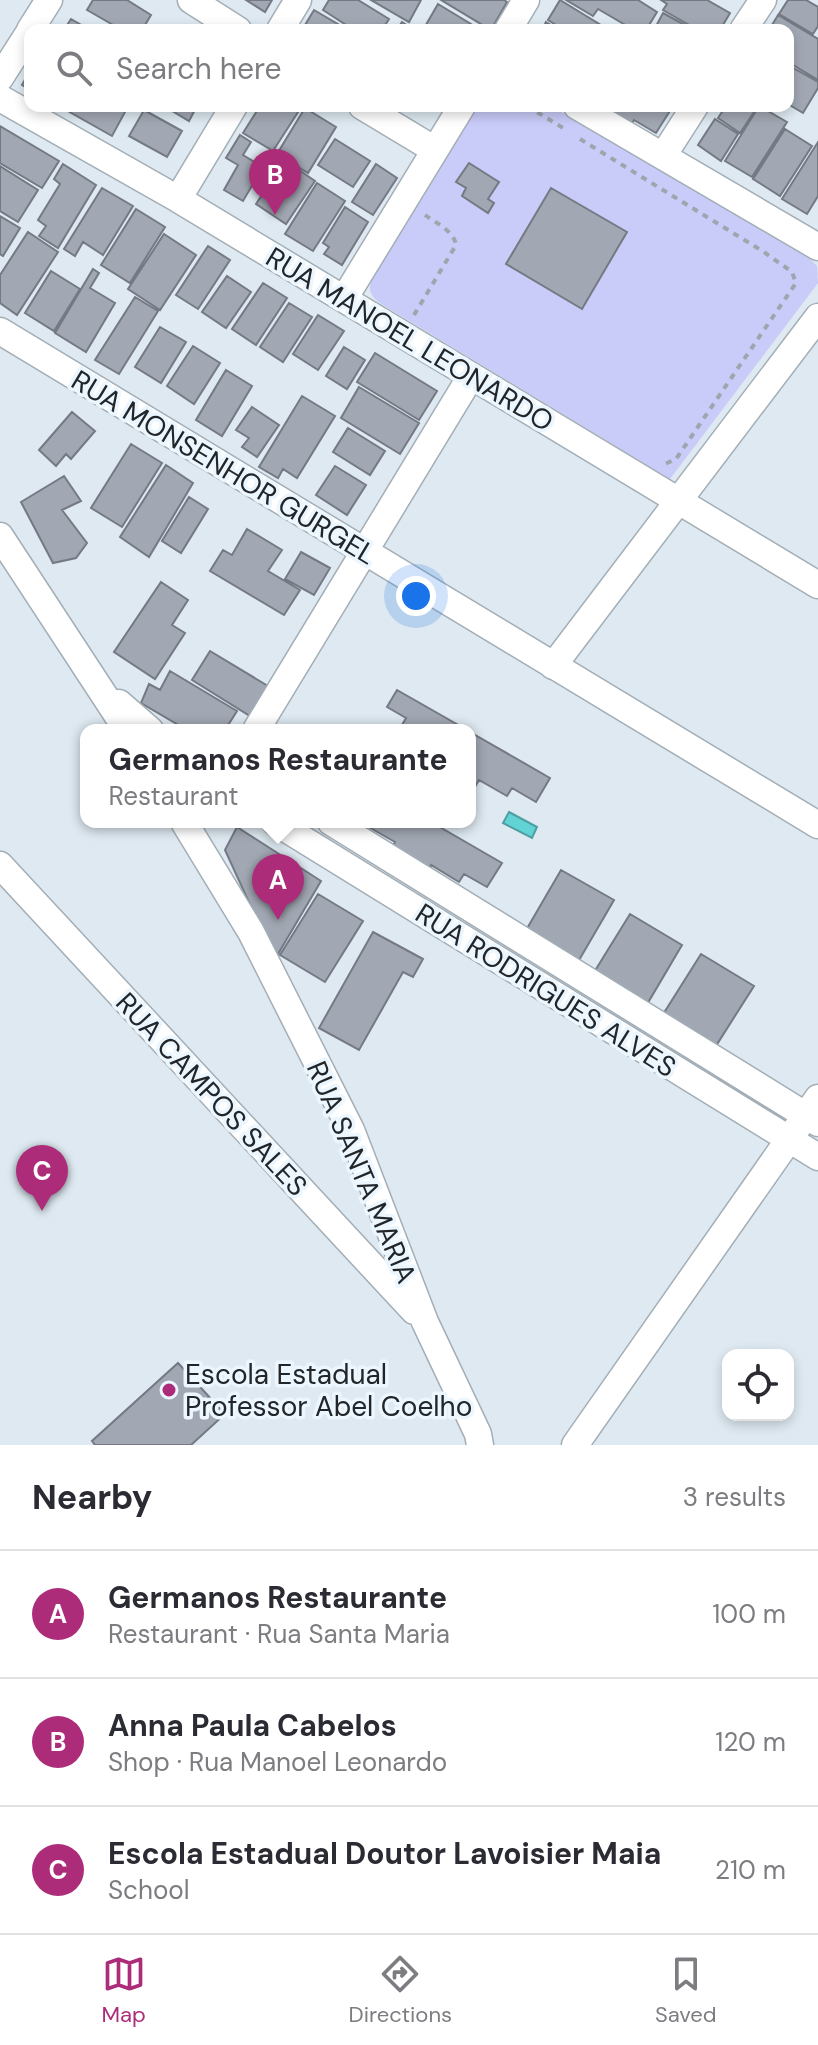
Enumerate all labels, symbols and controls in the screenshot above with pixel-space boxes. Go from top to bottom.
search box [24,24,794,112]
icon: search [52,46,96,90]
text: Search here [116,49,282,88]
pin: B [249,149,301,215]
street label: RUA MANOEL LEONARDO [259,239,560,440]
street label: RUA MONSENHOR GURGEL [65,362,383,573]
your location [396,576,436,616]
popup [80,724,476,828]
text: Germanos Restaurante [109,740,447,779]
text: Restaurant [109,779,239,813]
pin: A [252,854,304,920]
street label: RUA RODRIGUES ALVES [408,895,683,1086]
street label: RUA CAMPOS SALES [108,985,316,1204]
street label: RUA SANTA MARIA [298,1056,425,1289]
pin: C [16,1145,68,1211]
map controls [722,1349,794,1421]
button: locate [722,1349,794,1421]
place label: Escola Estadual Professor Abel Coelho [185,1356,472,1425]
marker: Escola Estadual Professor Abel Coelho [160,1381,178,1399]
text: Nearby [32,1475,152,1520]
text: 3 results [683,1480,786,1514]
text: Germanos Restaurante [108,1578,447,1617]
text: A [49,1597,67,1631]
text: 100 m [712,1597,786,1631]
text: Restaurant · Rua Santa Maria [108,1617,450,1651]
text: Anna Paula Cabelos [108,1706,397,1745]
text: B [50,1725,66,1759]
text: 120 m [715,1725,786,1759]
text: Shop · Rua Manoel Leonardo [108,1745,447,1779]
text: Escola Estadual Doutor Lavoisier Maia [108,1834,661,1873]
text: C [48,1853,68,1887]
text: 210 m [715,1853,786,1887]
text: School [108,1873,190,1907]
tab: Map [101,1952,146,2029]
tab: Directions [349,1952,452,2029]
tab: Saved [655,1952,717,2029]

